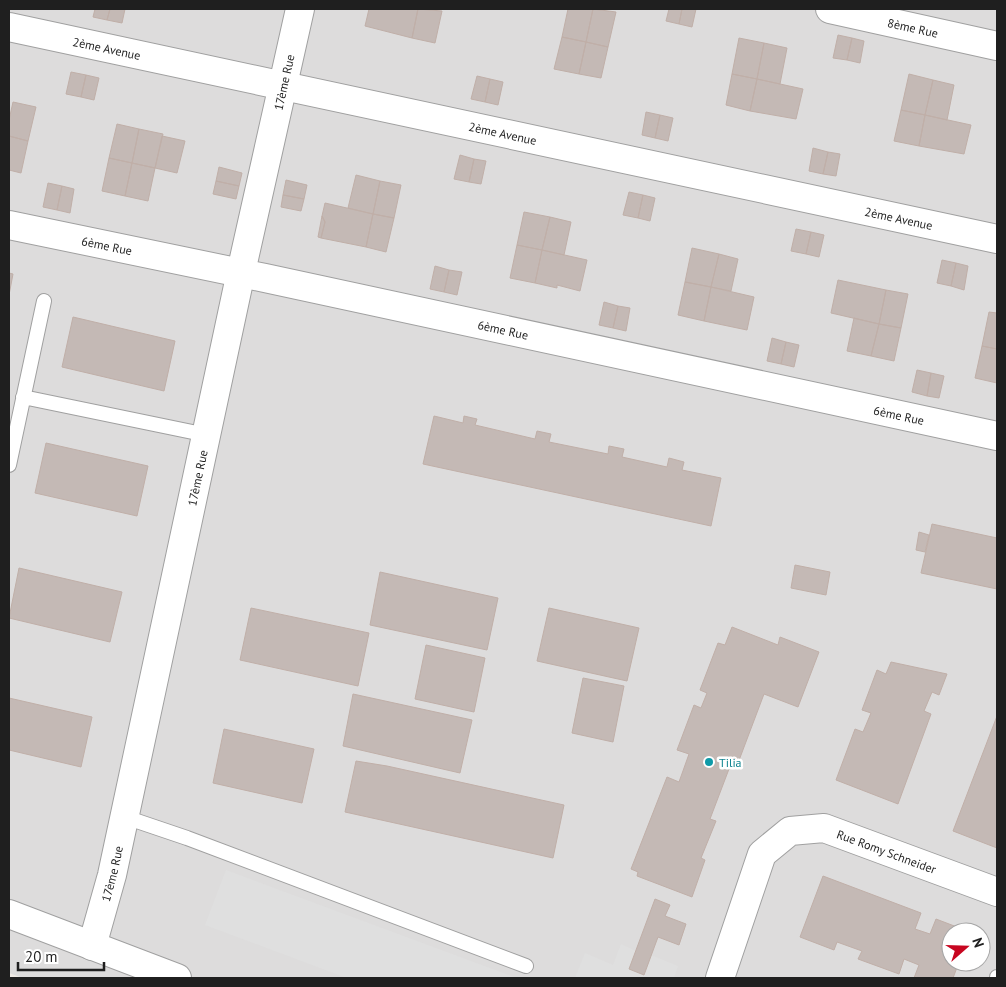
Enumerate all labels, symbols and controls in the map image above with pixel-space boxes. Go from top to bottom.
street label: 8ème Rue [886,15,940,40]
street label: 2ème Avenue [72,33,142,63]
street label: 17ème Rue [270,53,297,112]
street label: 2ème Avenue [468,118,538,148]
street label: 2ème Avenue [864,203,934,232]
street label: 6ème Rue [80,233,134,258]
street label: 6ème Rue [476,317,530,342]
street label: 6ème Rue [872,402,926,428]
street label: 17ème Rue [184,448,210,507]
place label: Tilia [719,755,742,770]
marker: Tilia [703,756,715,768]
street label: Rue Romy Schneider [835,826,938,876]
street label: 17ème Rue [97,844,126,903]
north arrow [941,922,991,972]
text: N [968,935,988,950]
scale bar [18,940,104,972]
text: 20 m [25,947,58,966]

